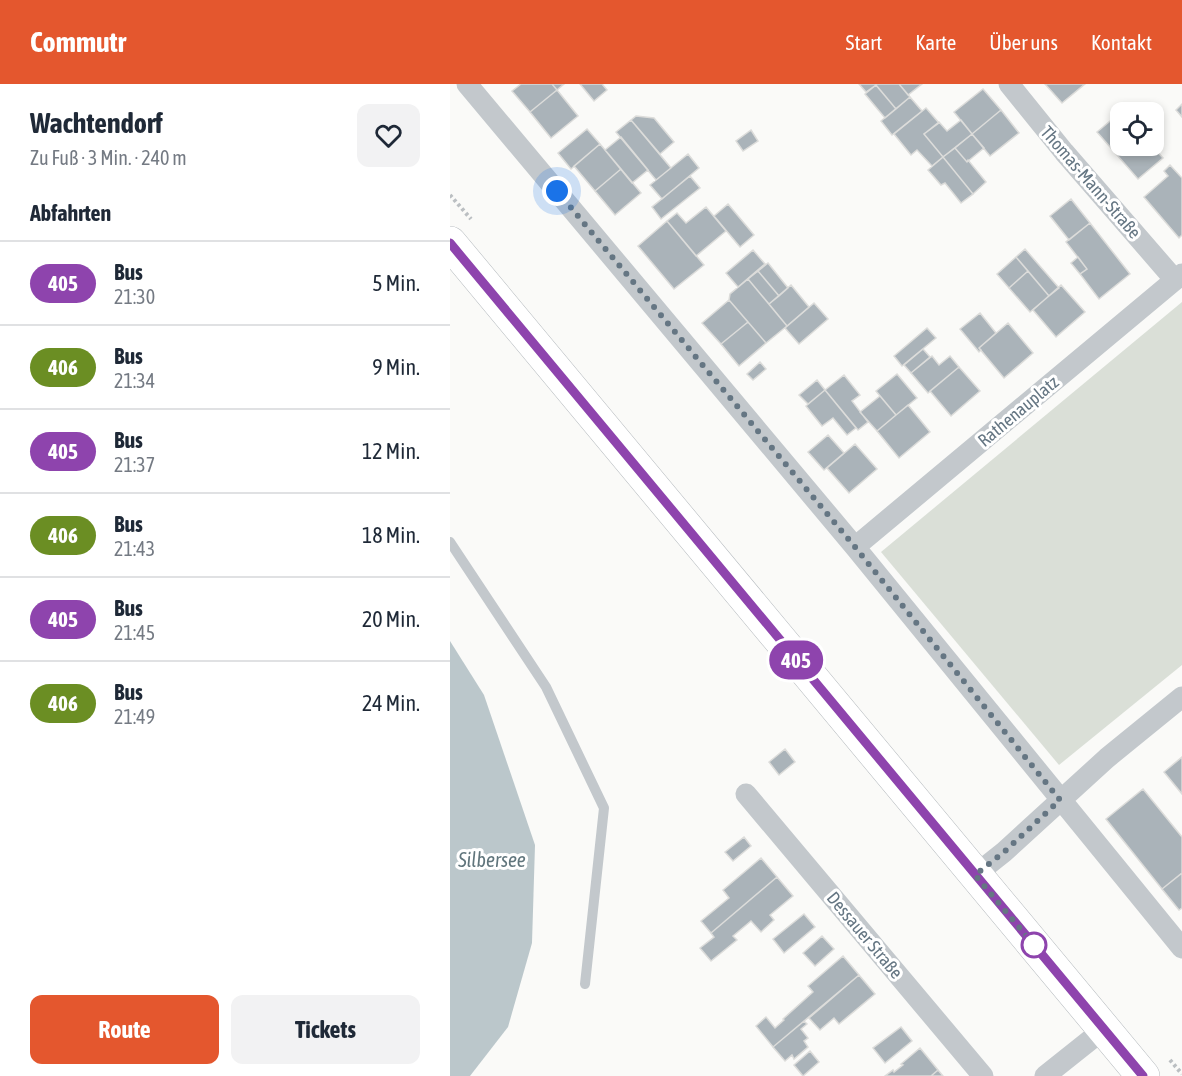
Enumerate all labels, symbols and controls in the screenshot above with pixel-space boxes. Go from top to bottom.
text: Commutr [30,26,126,58]
text: Start [846,30,882,54]
text: Karte [915,30,956,54]
text: Über uns [989,30,1058,54]
text: Kontakt [1091,30,1152,54]
map controls [1110,102,1164,156]
button: locate [1110,102,1164,156]
button: heart [357,104,420,167]
text: Wachtendorf [30,107,163,139]
street label: Thomas-Mann-Straße [1036,122,1146,242]
text: Zu Fuß · 3 Min. · 240 m [30,146,187,169]
your location [542,176,572,206]
text: Abfahrten [30,200,111,226]
text: Bus [114,259,143,285]
text: 5 Min. [372,270,420,296]
text: 405 [48,271,78,295]
text: 21:30 [114,285,155,308]
text: Bus [114,343,143,369]
text: 9 Min. [372,354,420,380]
text: 406 [48,355,78,379]
text: 21:34 [114,369,155,392]
street label: Rathenauplatz [973,371,1063,451]
text: Bus [114,427,143,453]
text: 12 Min. [362,438,420,464]
text: 405 [48,439,78,463]
text: 21:37 [114,453,155,476]
text: Bus [114,511,143,537]
text: 18 Min. [362,522,420,548]
text: 406 [48,523,78,547]
text: 21:43 [114,537,155,560]
text: Bus [114,595,143,621]
text: 20 Min. [362,606,420,632]
text: 405 [48,607,78,631]
text: 21:45 [114,621,155,644]
line badge: 405 [762,640,830,680]
text: 405 [781,648,811,672]
text: Bus [114,679,143,705]
text: 24 Min. [362,690,420,716]
text: 406 [48,691,78,715]
text: 21:49 [114,705,155,728]
water label: Silbersee [457,848,526,871]
street label: Dessauer Straße [823,887,907,983]
unlabelled marker [1021,932,1047,958]
button: Route [30,995,219,1064]
button: Tickets [231,995,420,1064]

